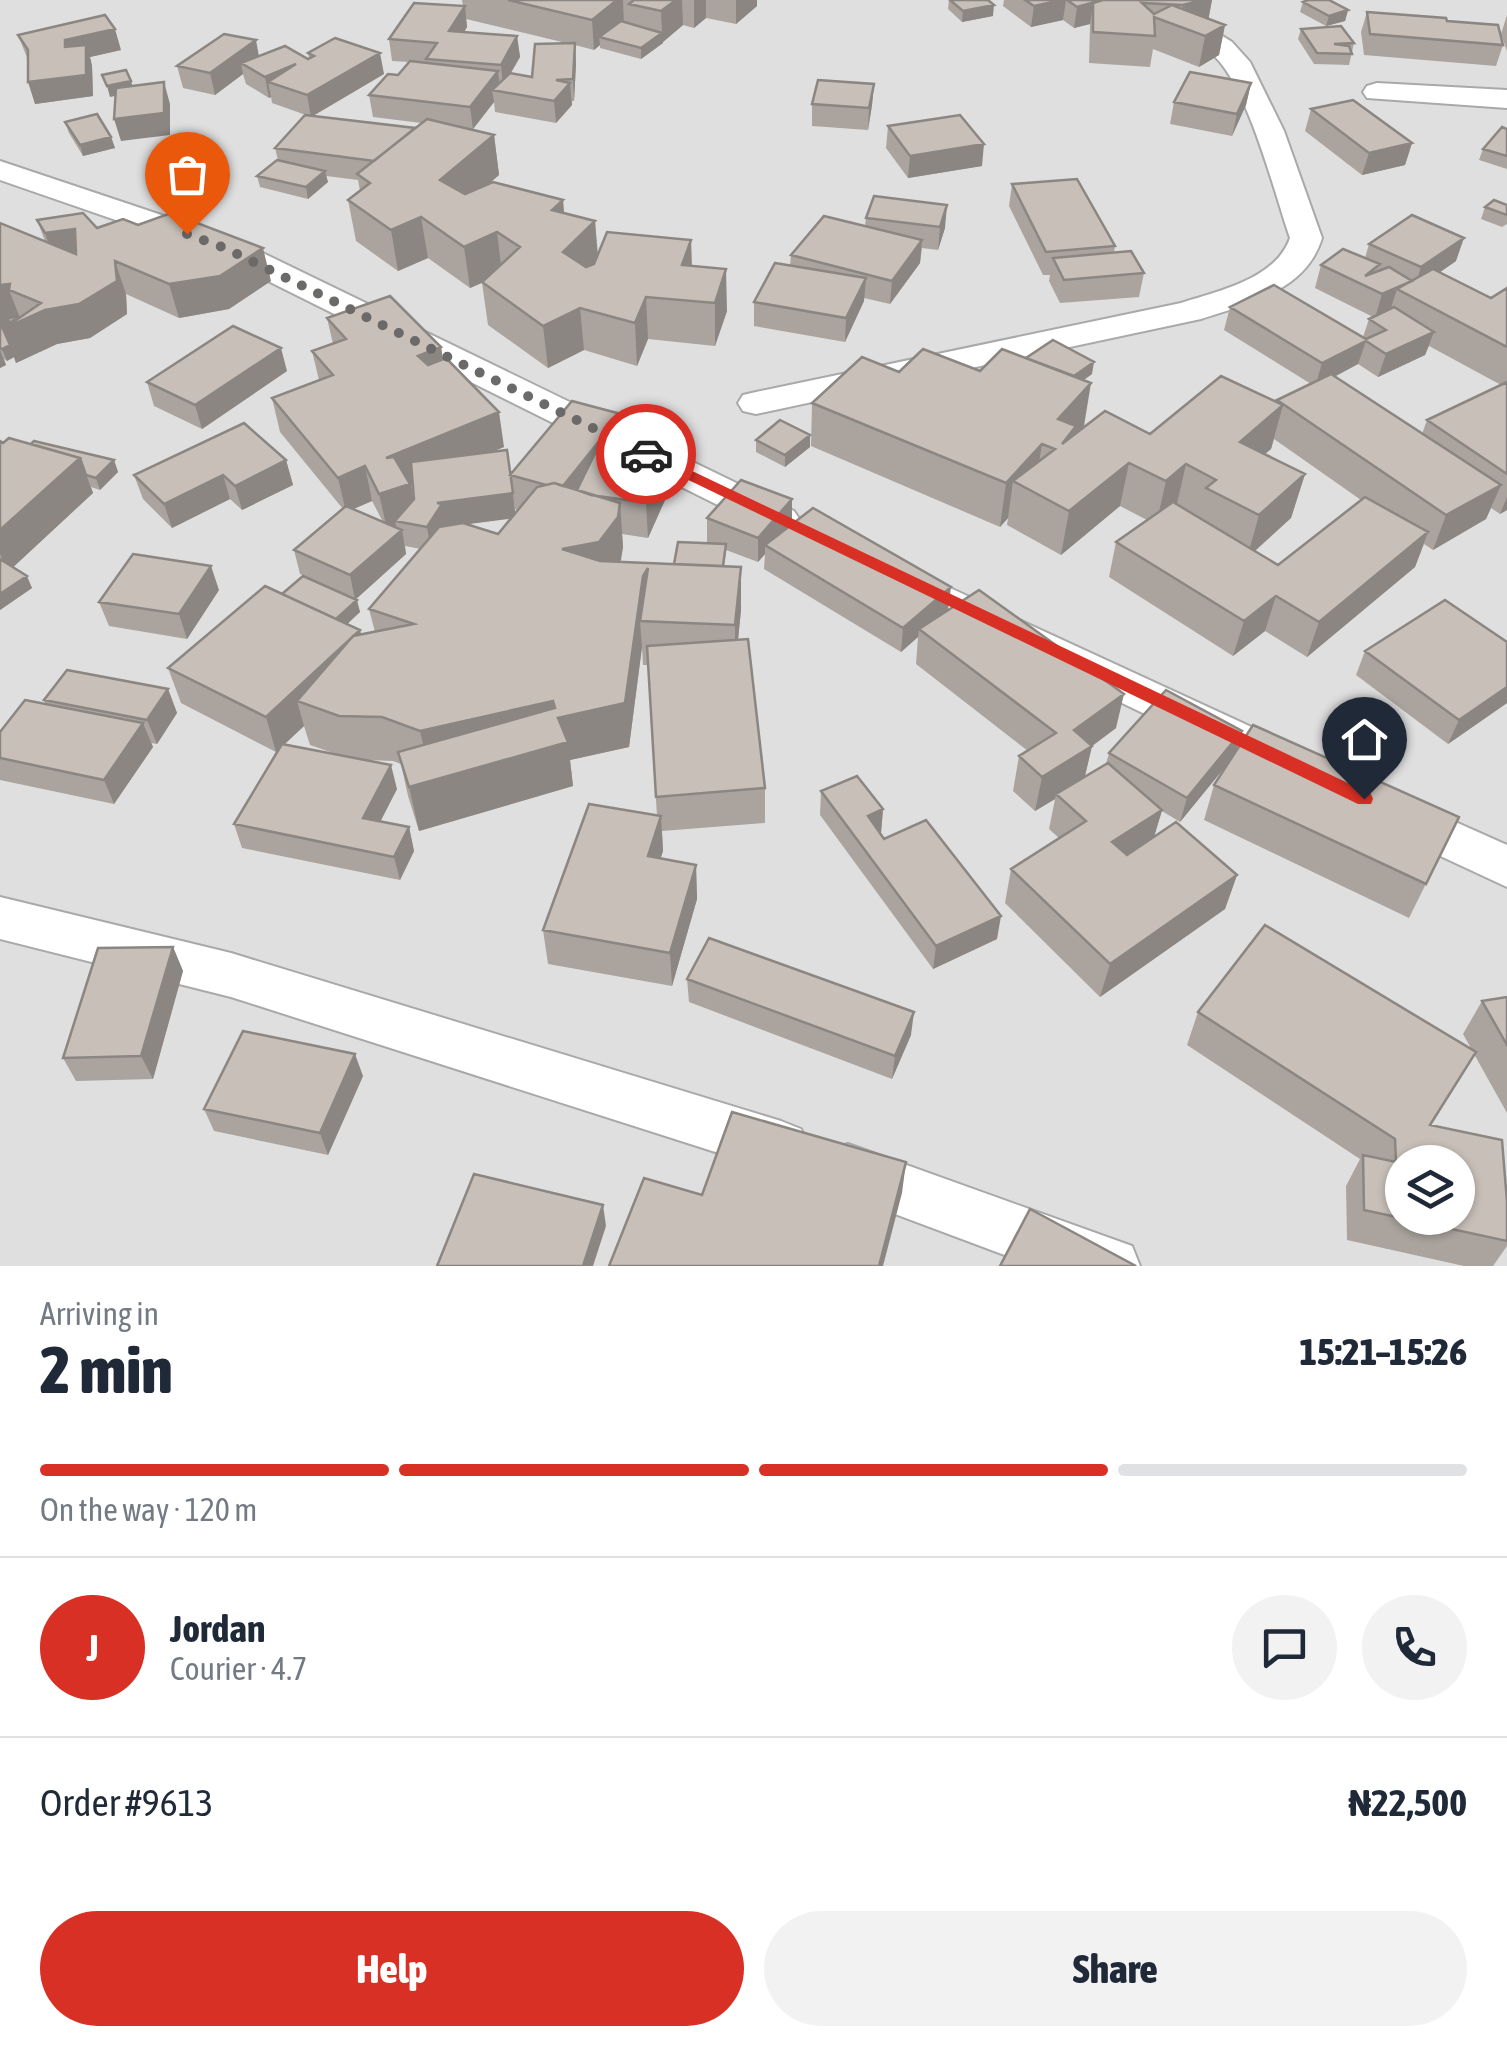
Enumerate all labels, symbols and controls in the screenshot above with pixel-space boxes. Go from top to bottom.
pin [145,132,230,235]
icon: bag [160,147,215,202]
courier [596,404,696,504]
icon: car [619,427,674,482]
pin [1322,697,1407,800]
icon: home [1337,712,1392,767]
map controls [1385,1145,1475,1235]
button: layers [1385,1145,1475,1235]
text: Arriving in [40,1295,159,1332]
text: 15:21–15:26 [1299,1330,1467,1373]
text: 2 min [40,1332,173,1407]
text: On the way · 120 m [40,1491,257,1528]
button: chat [1232,1595,1337,1700]
button: phone [1362,1595,1467,1700]
text: Jordan [170,1607,265,1650]
text: J [86,1626,99,1669]
text: Courier · 4.7 [170,1650,307,1687]
text: Order #9613 [40,1781,213,1824]
text: ₦22,500 [1349,1781,1467,1824]
button: Help [40,1911,744,2026]
button: Share [764,1911,1467,2026]

